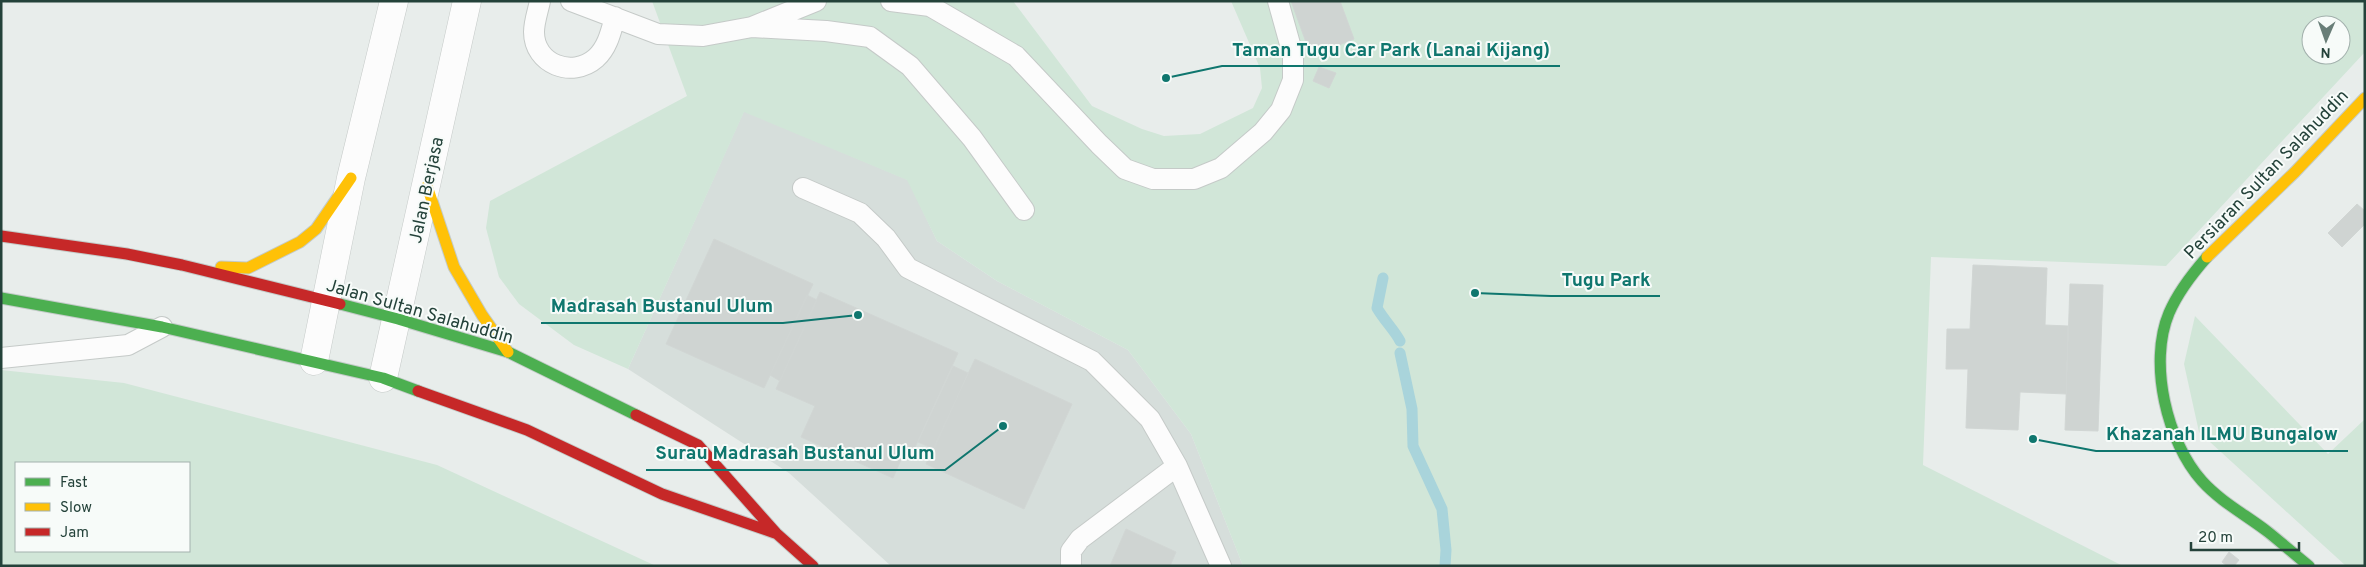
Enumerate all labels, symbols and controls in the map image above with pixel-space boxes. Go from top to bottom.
north arrow [2301,15,2351,65]
callout: Taman Tugu Car Park (Lanai Kijang) [1222,32,1560,66]
text: Taman Tugu Car Park (Lanai Kijang) [1232,39,1550,63]
text: N [2320,43,2331,60]
street label: Persiaran Sultan Salahuddin [2180,85,2354,265]
street label: Jalan Berjasa [405,135,450,246]
callout: Tugu Park [1551,262,1660,296]
text: Tugu Park [1561,269,1651,293]
street label: Jalan Sultan Salahuddin [323,275,516,350]
callout: Madrasah Bustanul Ulum [541,289,783,323]
text: Madrasah Bustanul Ulum [551,295,773,319]
callout: Khazanah ILMU Bungalow [2096,417,2348,451]
text: Khazanah ILMU Bungalow [2106,423,2338,447]
callout: Surau Madrasah Bustanul Ulum [646,436,945,470]
text: Surau Madrasah Bustanul Ulum [655,442,935,466]
legend [15,462,190,552]
text: Fast [60,474,88,493]
text: Slow [60,499,92,518]
scale bar [2191,520,2298,552]
text: Jam [60,524,89,543]
text: 20 m [2198,529,2233,548]

